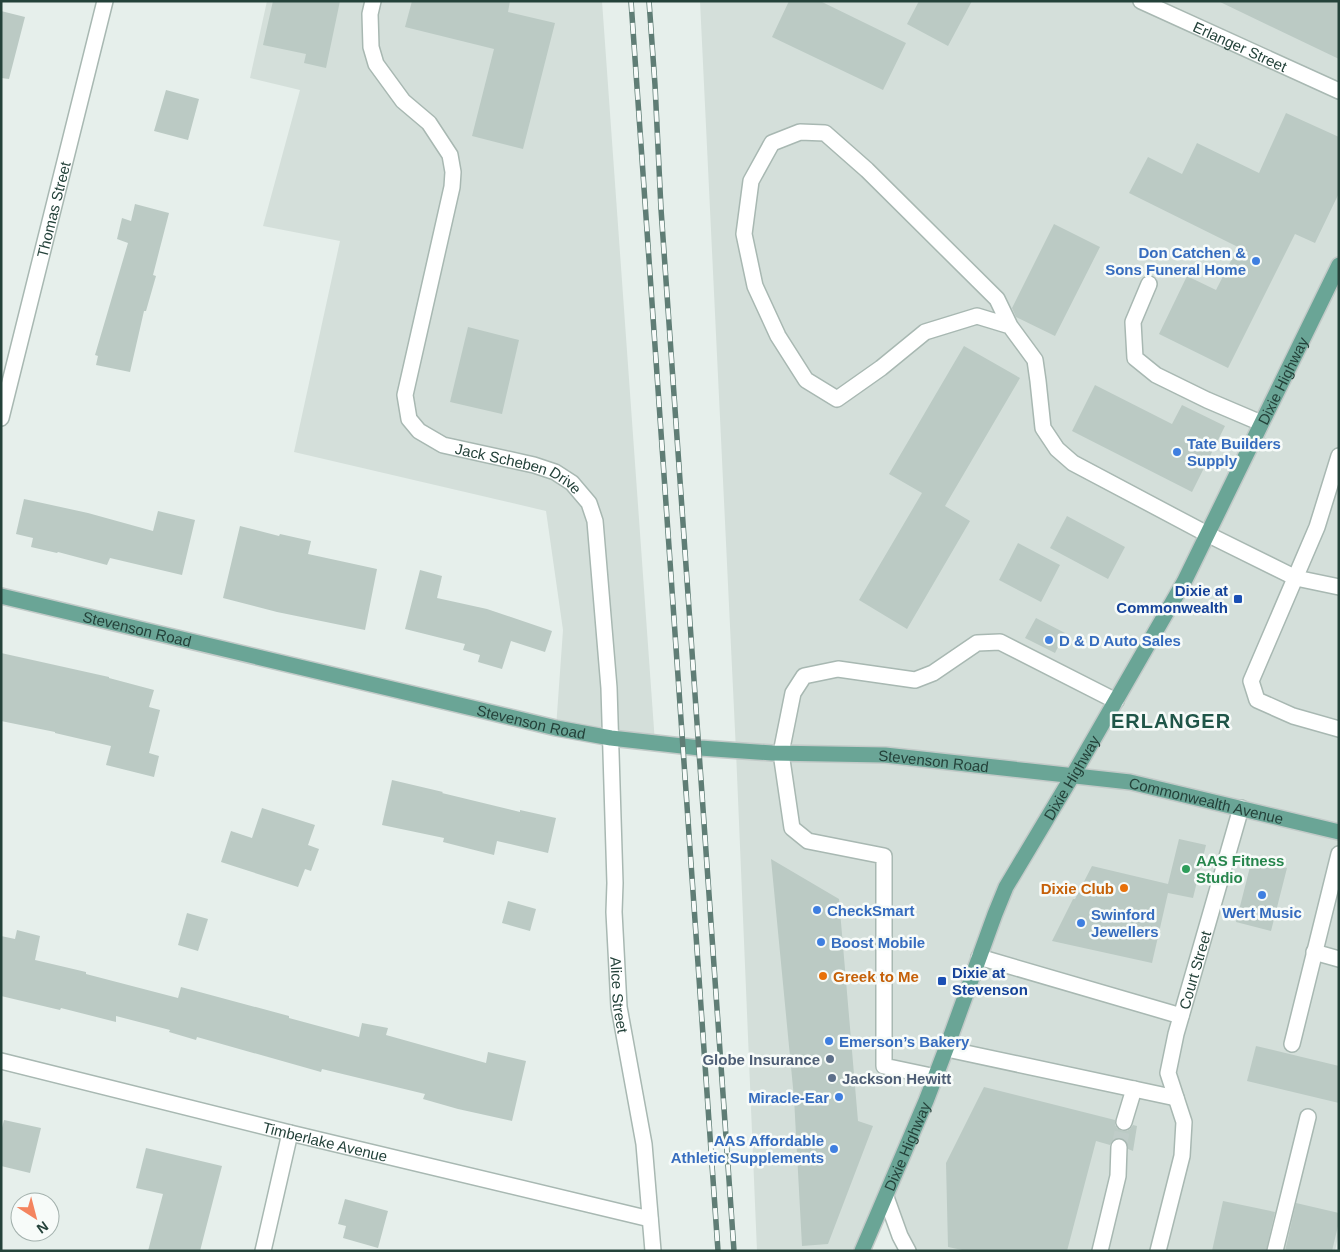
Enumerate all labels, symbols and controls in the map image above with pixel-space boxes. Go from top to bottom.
street label: Erlanger Street [1191,17,1290,75]
street label: Thomas Street [33,159,73,259]
place label: Don Catchen & Sons Funeral Home [1105,244,1246,278]
marker: Don Catchen & Sons Funeral Home [1250,255,1262,267]
street label: Dixie Highway [1254,334,1311,427]
place label: Tate Builders Supply [1187,435,1281,469]
street label: Jack Scheben Drive [454,439,585,497]
marker: Tate Builders Supply [1171,446,1183,458]
place label: Dixie at Commonwealth [1116,582,1228,616]
marker: Dixie at Commonwealth [1232,593,1244,605]
street label: Stevenson Road [81,607,193,649]
place label: D & D Auto Sales [1059,632,1181,649]
marker: D & D Auto Sales [1043,634,1055,646]
street label: Stevenson Road [475,701,587,742]
district label: ERLANGER [1111,710,1231,732]
street label: Dixie Highway [1040,732,1103,823]
street label: Stevenson Road [878,746,990,775]
street label: Commonwealth Avenue [1127,774,1285,827]
place label: AAS Fitness Studio [1196,852,1284,886]
marker: AAS Fitness Studio [1180,863,1192,875]
place label: Dixie Club [1041,880,1114,897]
marker: Dixie Club [1118,882,1130,894]
marker: Wert Music [1256,889,1268,901]
place label: CheckSmart [827,902,915,919]
marker: CheckSmart [811,904,823,916]
place label: Wert Music [1222,904,1302,921]
place label: Swinford Jewellers [1091,906,1159,940]
marker: Swinford Jewellers [1075,917,1087,929]
street label: Court Street [1175,928,1214,1011]
place label: Boost Mobile [831,934,925,951]
marker: Boost Mobile [815,936,827,948]
street label: Alice Street [608,956,632,1035]
place label: Dixie at Stevenson [952,964,1028,998]
place label: Greek to Me [833,968,919,985]
marker: Greek to Me [817,970,829,982]
marker: Dixie at Stevenson [936,975,948,987]
place label: Emerson’s Bakery [839,1033,970,1050]
marker: Emerson’s Bakery [823,1035,835,1047]
place label: Globe Insurance [702,1051,820,1068]
marker: Globe Insurance [824,1053,836,1065]
place label: Jackson Hewitt [842,1070,951,1087]
marker: Jackson Hewitt [826,1072,838,1084]
place label: Miracle-Ear [748,1089,829,1106]
marker: Miracle-Ear [833,1091,845,1103]
street label: Dixie Highway [880,1099,933,1193]
street label: Timberlake Avenue [261,1118,389,1164]
place label: AAS Affordable Athletic Supplements [671,1132,824,1166]
marker: AAS Affordable Athletic Supplements [828,1143,840,1155]
north arrow [10,1192,60,1242]
text: N [34,1218,51,1237]

